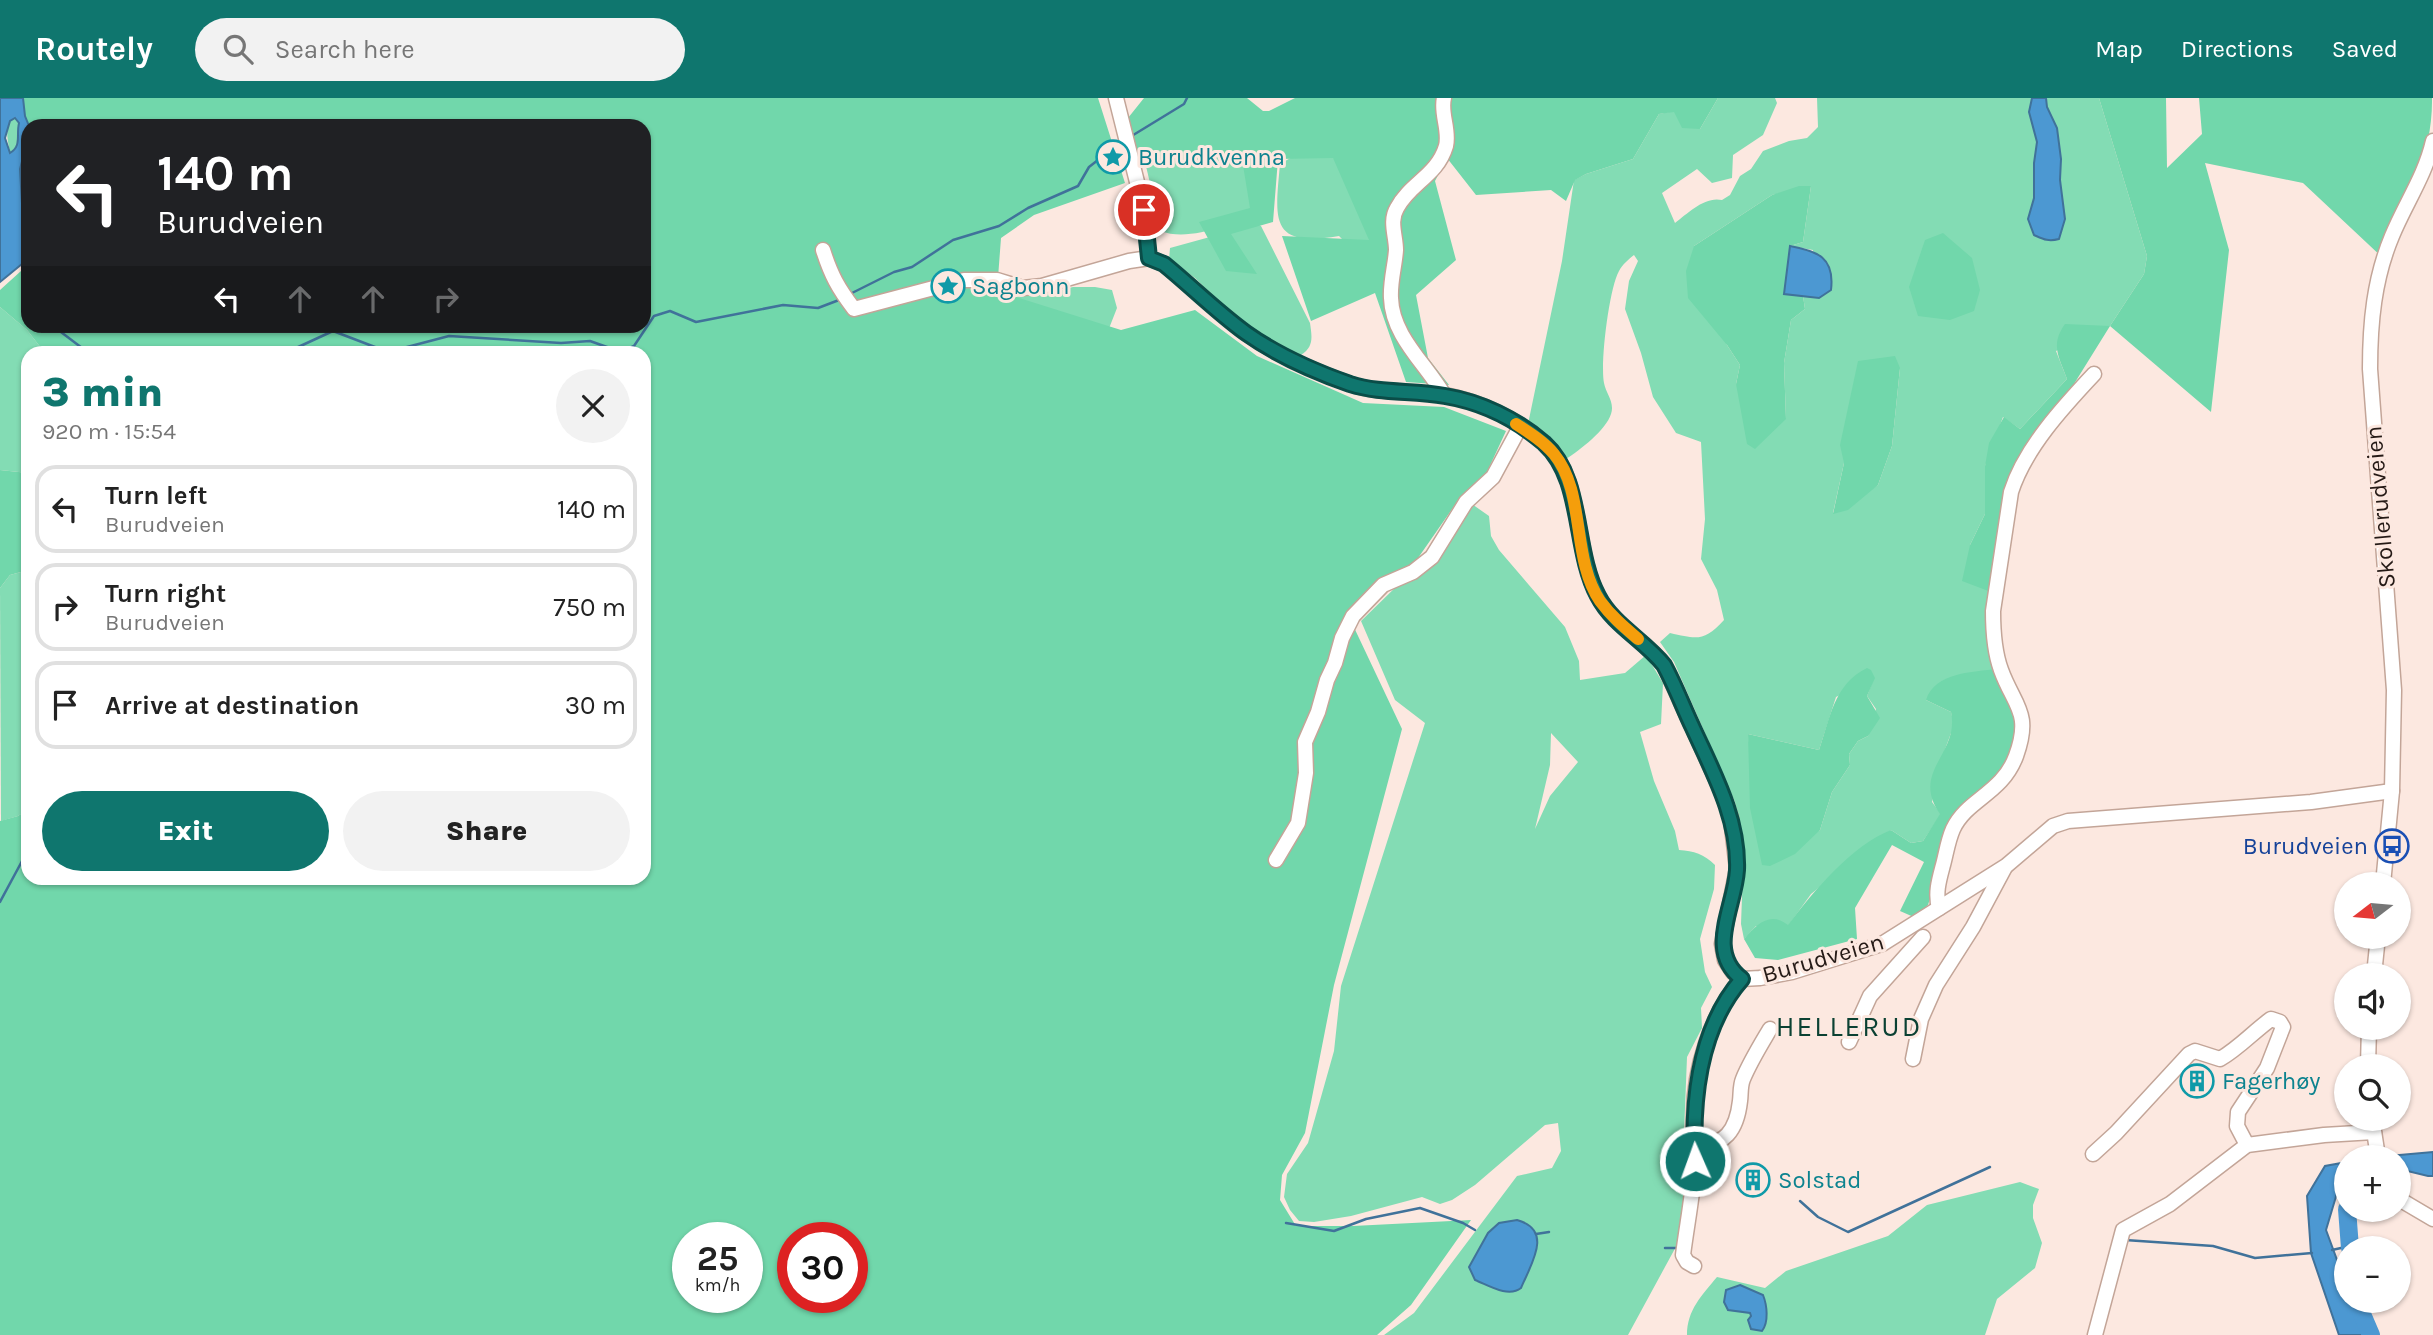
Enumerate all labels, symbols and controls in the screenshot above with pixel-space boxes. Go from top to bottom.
search box [195,18,685,81]
text: Routely [35,30,153,68]
icon: search [219,30,257,68]
text: Search here [275,34,415,65]
text: Map [2095,35,2143,63]
text: Directions [2181,35,2294,63]
text: Saved [2332,35,2398,63]
place icon: Burudkvenna [1094,138,1132,176]
place label: Burudkvenna [1138,143,1285,171]
text: 140 m [157,145,294,202]
icon: left [42,147,133,238]
pin [1114,180,1174,240]
icon: arrive [1125,191,1163,229]
text: Burudveien [157,204,324,241]
place icon: Sagbonn [929,267,967,305]
place label: Sagbonn [972,272,1070,300]
icon: left [208,280,246,318]
icon: ahead [281,280,319,318]
icon: ahead [354,280,392,318]
icon: right [427,280,465,318]
text: 3 min [42,367,163,417]
button: close [556,369,630,443]
text: 920 m · 15:54 [42,418,176,445]
street label: Skollerudveien [2359,425,2401,589]
text: Turn left [105,480,207,511]
icon: left [46,490,84,528]
text: 140 m [557,494,626,525]
text: Burudveien [105,511,225,538]
text: Turn right [105,578,226,609]
icon: right [46,588,84,626]
text: 750 m [553,592,626,623]
text: Burudveien [105,609,225,636]
icon: arrive [46,686,84,724]
text: Arrive at destination [105,690,359,721]
text: 30 m [565,690,626,721]
button: Exit [42,791,329,871]
button: Share [343,791,630,871]
bus stop icon: Burudveien [2373,827,2411,865]
place label: Burudveien [2243,832,2368,860]
north arrow [2334,872,2412,948]
map controls [2334,872,2411,1313]
street label: Burudveien [1759,927,1887,989]
button: sound [2334,963,2411,1040]
district label: HELLERUD [1776,1010,1922,1043]
button: search [2334,1054,2411,1131]
building icon: Fagerhøy [2178,1062,2216,1100]
place label: Fagerhøy [2222,1067,2321,1095]
position arrow [1658,1124,1732,1198]
button: + [2334,1145,2411,1222]
building icon: Solstad [1734,1161,1772,1199]
place label: Solstad [1778,1166,1861,1194]
speed limit sign: 30 [777,1222,868,1313]
button: − [2334,1236,2411,1313]
text: 25 [697,1238,738,1279]
text: km/h [695,1274,740,1296]

